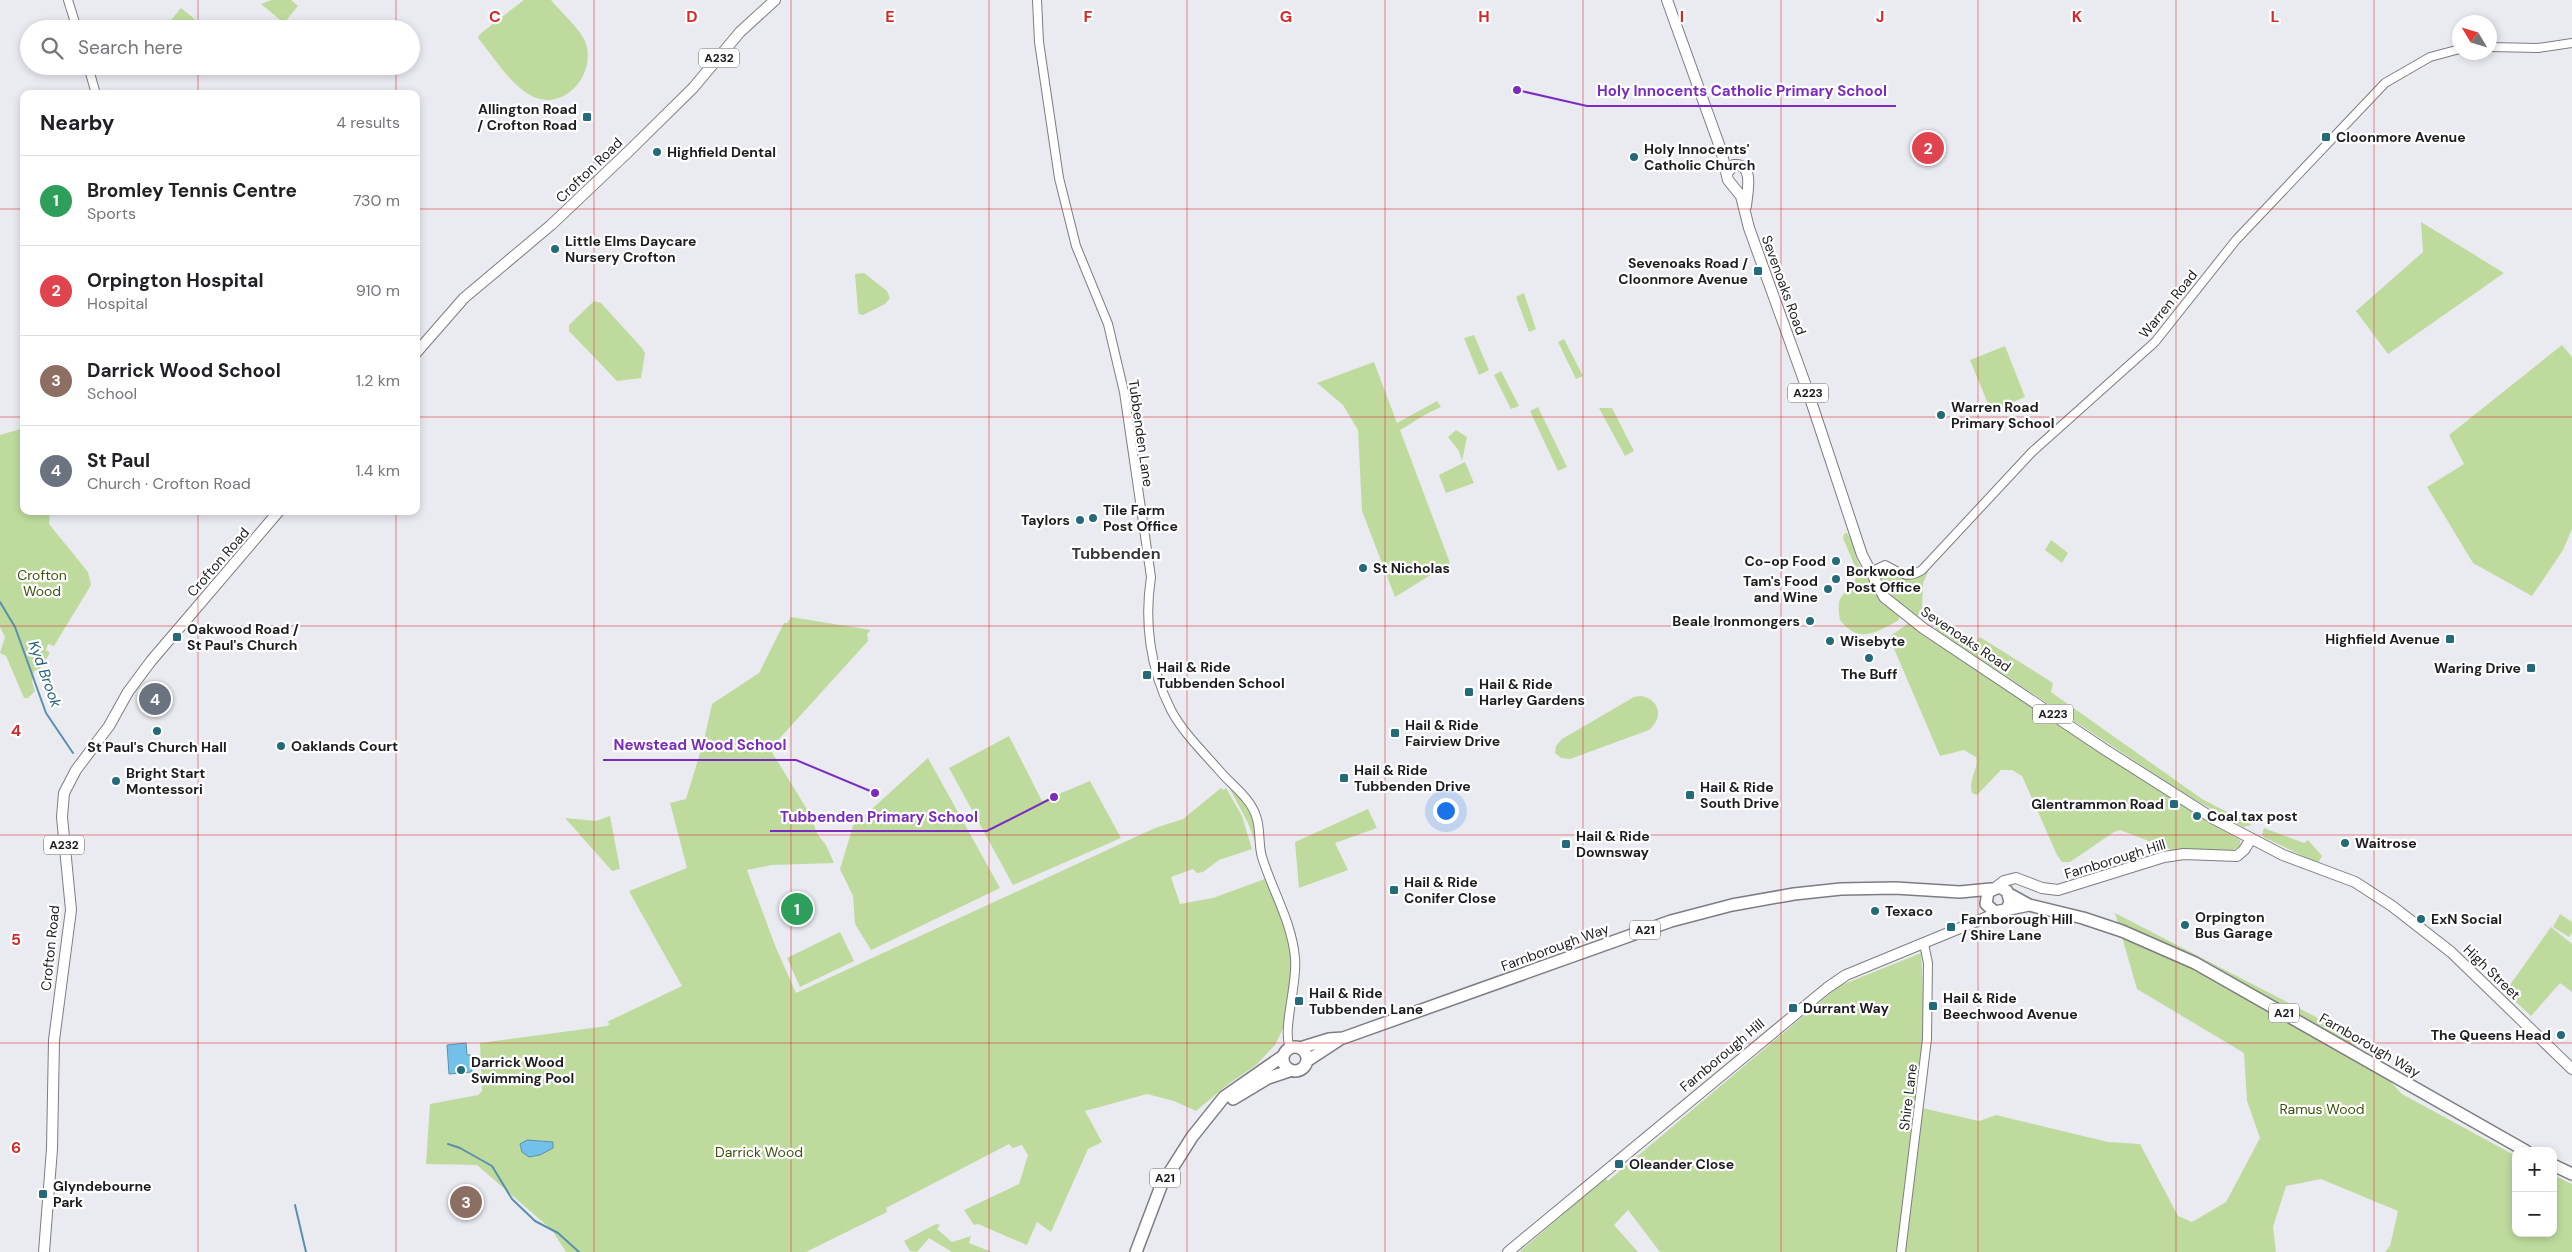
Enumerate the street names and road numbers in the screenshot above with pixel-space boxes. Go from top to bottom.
road number: A232 [699,48,739,68]
street label: Crofton Road [552,134,626,206]
street label: Sevenoaks Road [1758,233,1810,337]
street label: Warren Road [2135,266,2201,342]
street label: Tubbenden Lane [1125,378,1157,488]
road number: A223 [1788,383,1828,402]
street label: Crofton Road [183,524,253,600]
street label: Sevenoaks Road [1918,602,2014,676]
road number: A223 [2033,704,2073,724]
street label: Farnborough Hill [2062,835,2168,883]
road number: A232 [44,836,84,854]
street label: Crofton Road [37,904,63,992]
street label: Farnborough Way [1498,919,1612,975]
road number: A21 [1630,920,1660,940]
street label: High Street [2460,940,2524,1004]
road number: A21 [2269,1004,2299,1022]
street label: Farnborough Way [2316,1009,2424,1081]
street label: Farnborough Hill [1676,1014,1768,1096]
street label: Shire Lane [1895,1063,1921,1131]
road number: A21 [1150,1168,1180,1188]

